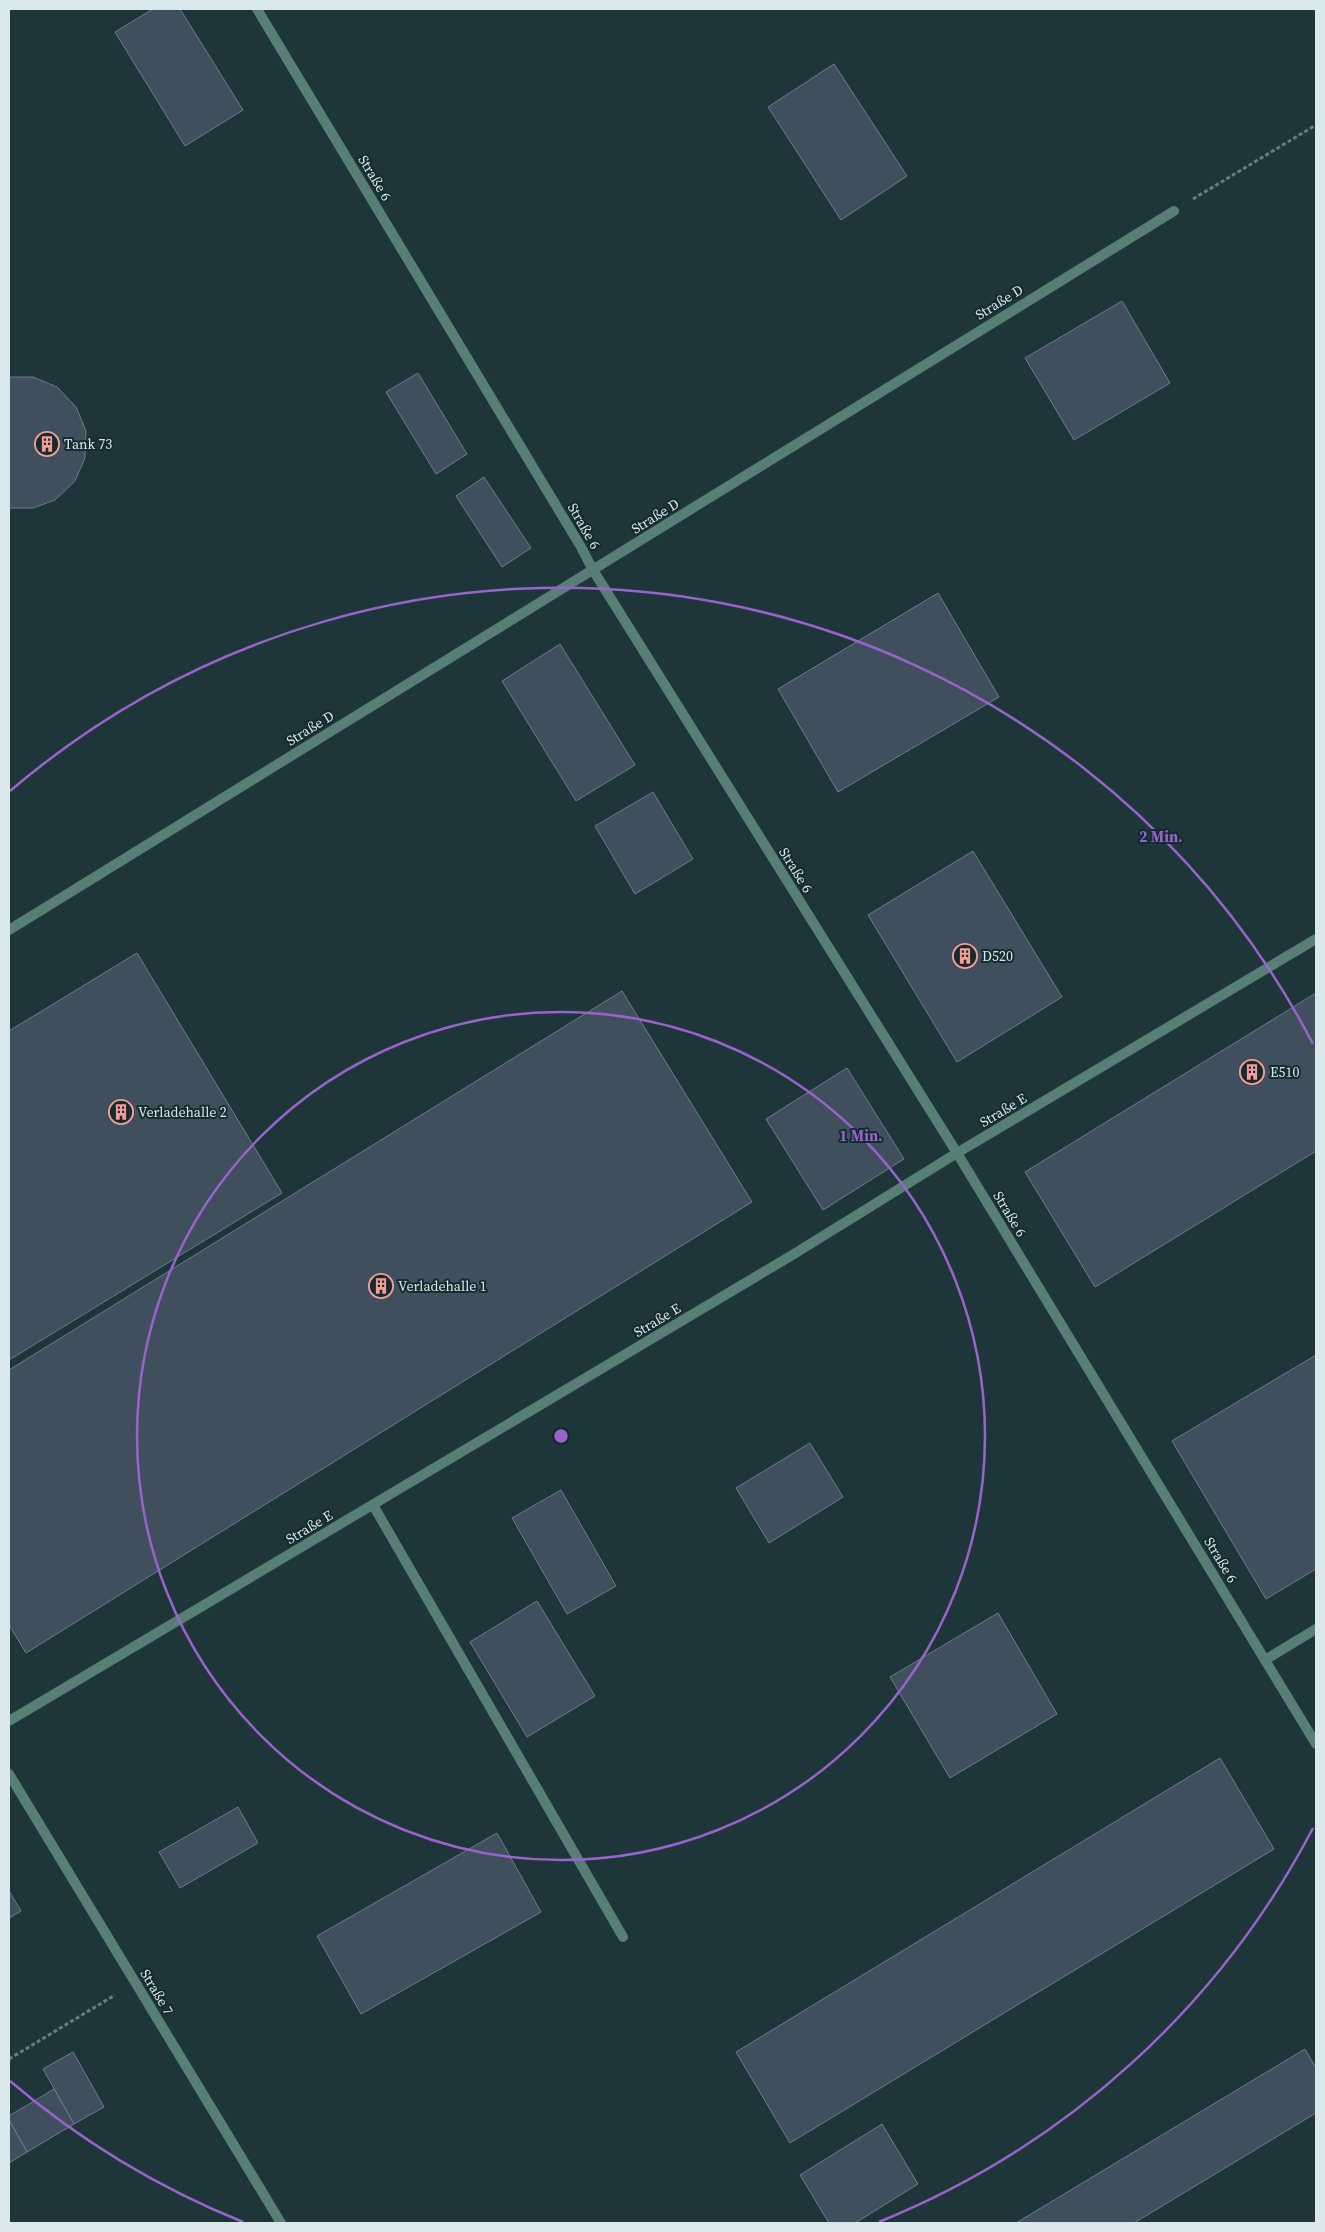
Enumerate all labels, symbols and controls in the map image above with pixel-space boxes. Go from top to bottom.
street label: Straße 6 [354,151,396,205]
street label: Straße D [971,279,1027,325]
building icon: Tank 73 [34,431,60,457]
place label: Tank 73 [64,434,112,454]
street label: Straße D [627,493,683,539]
street label: Straße 6 [563,499,605,553]
street label: Straße D [282,705,338,751]
text: 2 Min. [1139,826,1183,847]
street label: Straße 6 [774,843,818,897]
building icon: D520 [952,943,978,969]
place label: D520 [982,946,1013,966]
building icon: E510 [1239,1059,1265,1085]
place label: E510 [1270,1062,1299,1082]
street label: Straße E [976,1088,1030,1132]
building icon: Verladehalle 2 [108,1099,134,1125]
place label: Verladehalle 2 [138,1102,227,1122]
text: 1 Min. [839,1125,883,1146]
street label: Straße 6 [989,1187,1031,1241]
building icon: Verladehalle 1 [368,1273,394,1299]
place label: Verladehalle 1 [398,1276,487,1296]
street label: Straße E [630,1298,684,1342]
centre of rings [552,1427,570,1445]
street label: Straße E [282,1505,336,1549]
street label: Straße 6 [1200,1533,1242,1587]
street label: Straße 7 [136,1965,178,2019]

